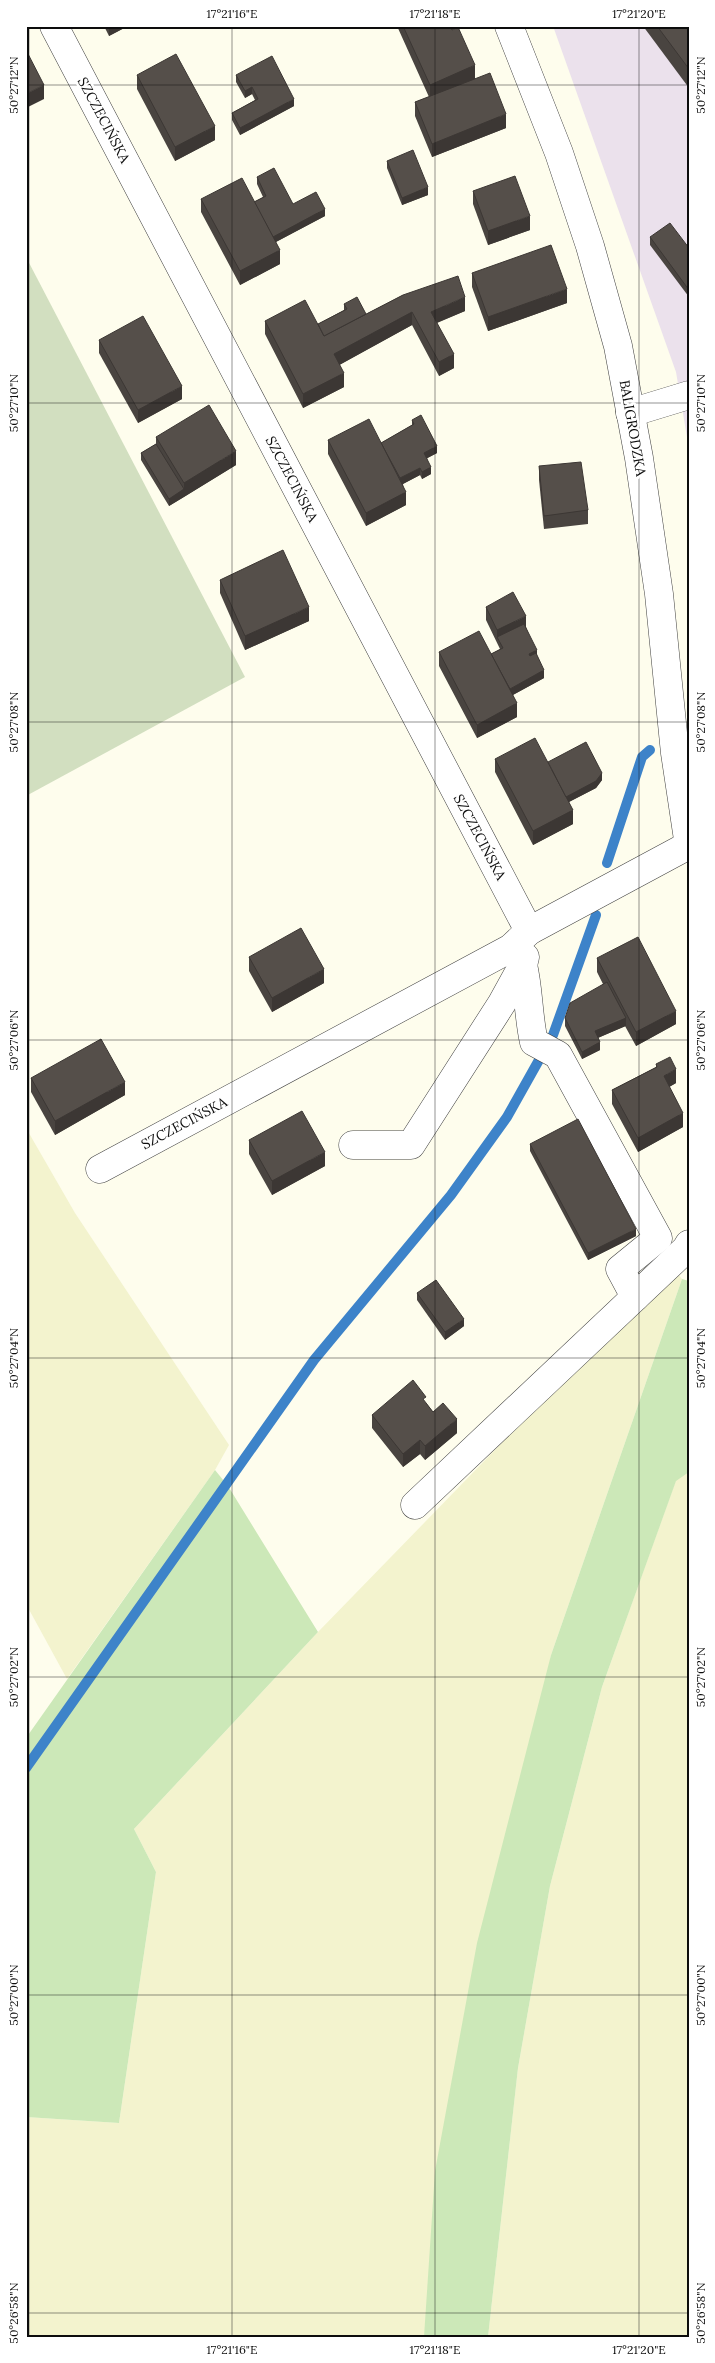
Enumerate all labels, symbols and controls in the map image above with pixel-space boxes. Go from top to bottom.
text: 17°21'16"E [207,6,258,21]
text: 17°21'18"E [410,6,460,21]
text: 17°21'20"E [612,6,666,21]
text: 50°27'12"N [6,56,21,114]
text: 50°27'12"N [693,56,708,114]
street label: SZCZECIŃSKA [74,74,134,166]
text: 50°27'10"N [6,374,21,432]
text: 50°27'10"N [693,374,708,432]
street label: BALIGRODZKA [616,378,650,478]
street label: SZCZECIŃSKA [262,433,322,525]
text: 50°27'08"N [6,692,21,752]
text: 50°27'08"N [693,692,708,752]
street label: SZCZECIŃSKA [450,791,510,883]
text: 50°27'06"N [6,1009,21,1071]
text: 50°27'06"N [693,1009,708,1071]
street label: SZCZECIŃSKA [138,1093,230,1153]
text: 50°27'04"N [6,1328,21,1388]
text: 50°27'04"N [693,1328,708,1388]
text: 50°27'02"N [6,1647,21,1707]
text: 50°27'02"N [693,1647,708,1707]
text: 50°27'00"N [6,1964,21,2026]
text: 50°27'00"N [693,1964,708,2026]
text: 50°26'58"N [6,2282,21,2344]
text: 50°26'58"N [693,2282,708,2344]
text: 17°21'16"E [207,2342,258,2357]
text: 17°21'18"E [410,2342,460,2357]
text: 17°21'20"E [612,2342,666,2357]

